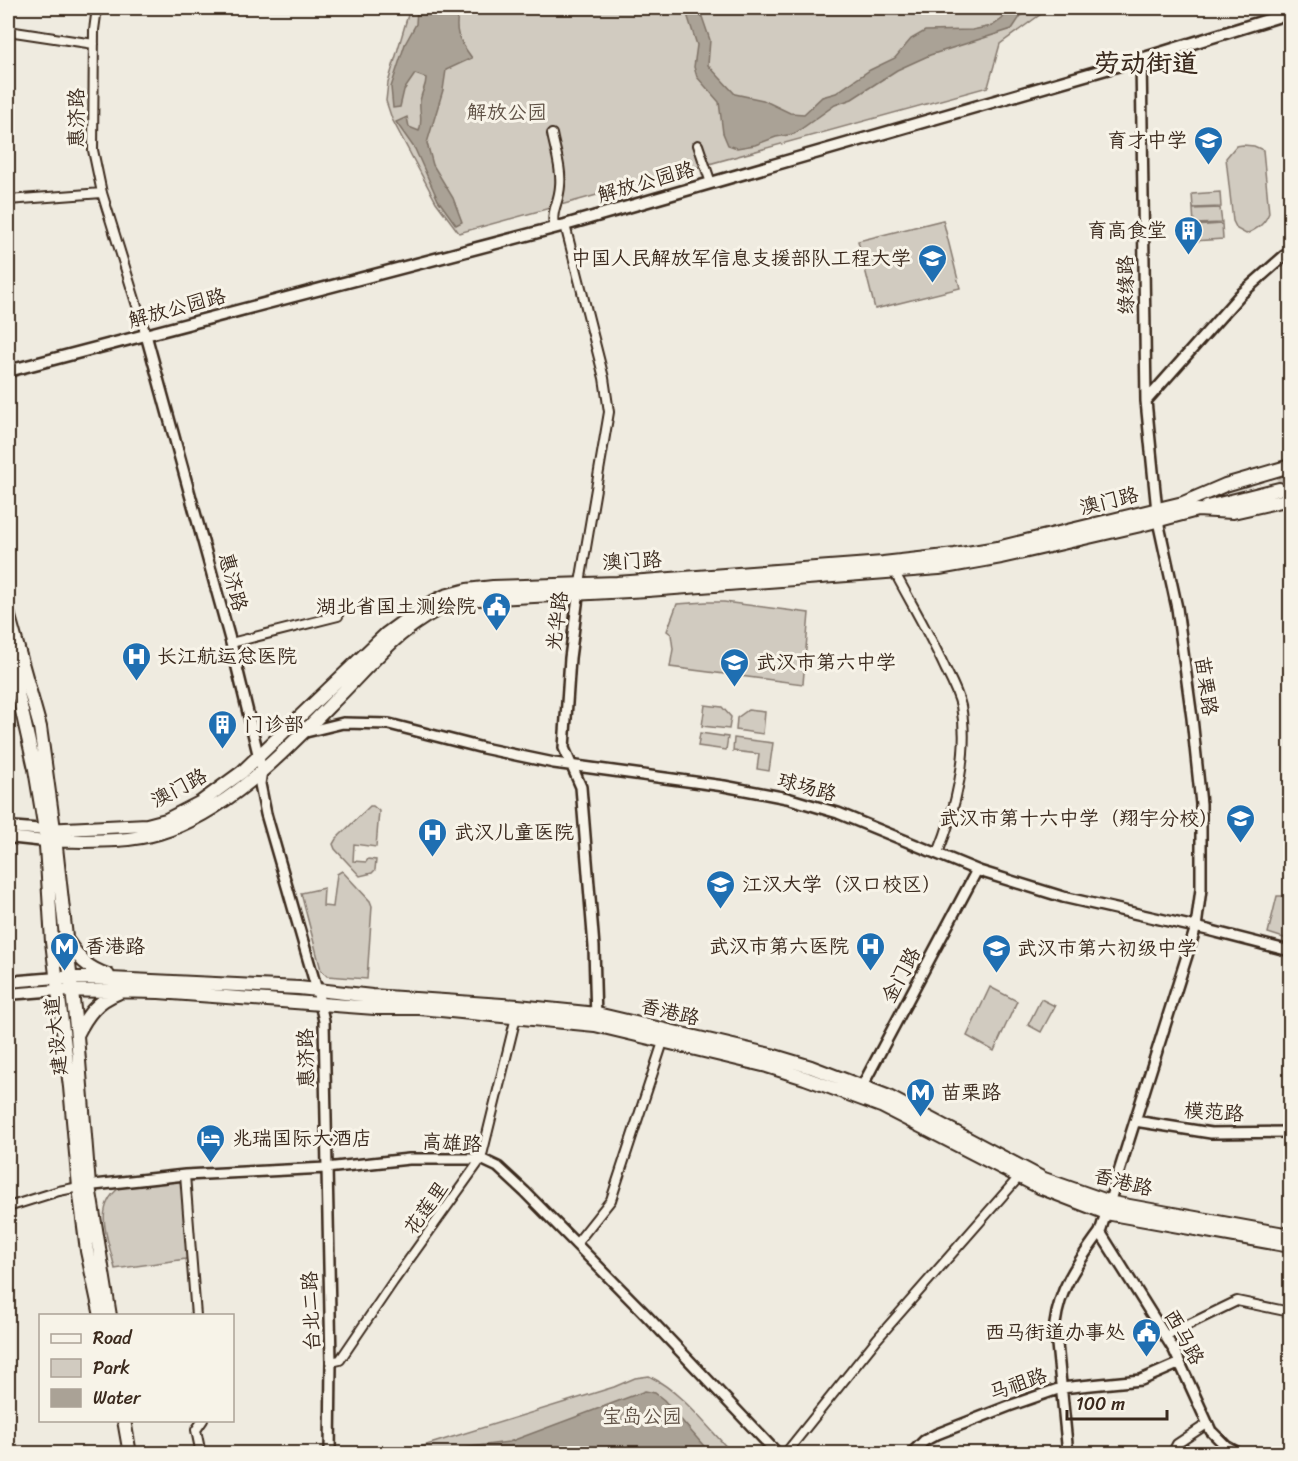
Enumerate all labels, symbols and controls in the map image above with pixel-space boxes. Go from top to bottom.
district label: 劳动街道 [1094,40,1198,86]
street label: 惠济路 [59,87,94,148]
park label: 解放公园 [467,95,547,130]
place label: 育才中学 [1107,123,1187,158]
school or university icon: 育才中学 [1192,124,1224,166]
street label: 解放公园路 [593,151,700,213]
place label: 育高食堂 [1087,213,1167,248]
building icon: 育高食堂 [1172,214,1204,256]
place label: 中国人民解放军信息支援部队工程大学 [571,241,911,276]
school or university icon: 中国人民解放军信息支援部队工程大学 [916,242,948,284]
street label: 绿缘路 [1108,254,1144,315]
street label: 解放公园路 [124,278,231,338]
street label: 澳门路 [1076,477,1143,525]
street label: 澳门路 [601,542,664,580]
street label: 惠济路 [208,548,258,616]
street label: 光华路 [536,588,578,653]
place label: 湖北省国土测绘院 [316,589,476,624]
public building icon: 湖北省国土测绘院 [481,590,513,632]
place label: 长江航运总医院 [157,639,297,674]
hospital icon: 长江航运总医院 [120,640,152,682]
place label: 武汉市第六中学 [756,645,896,680]
school or university icon: 武汉市第六中学 [719,646,751,688]
street label: 苗栗路 [1184,654,1228,719]
place label: 门诊部 [244,707,304,742]
building icon: 门诊部 [207,708,239,750]
street label: 澳门路 [144,758,215,818]
street label: 球场路 [773,762,841,812]
place label: 武汉市第十六中学（翔宇分校） [939,801,1219,836]
school or university icon: 武汉市第十六中学（翔宇分校） [1224,802,1256,844]
place label: 武汉儿童医院 [454,815,574,850]
hospital icon: 武汉儿童医院 [417,816,449,858]
place label: 江汉大学（汉口校区） [742,867,942,902]
school or university icon: 江汉大学（汉口校区） [705,868,737,910]
place label: 香港路 [85,929,146,964]
place label: 武汉市第六医院 [709,929,849,964]
metro station icon: 香港路 [48,930,80,972]
hospital icon: 武汉市第六医院 [854,930,886,972]
place label: 武汉市第六初级中学 [1017,931,1197,966]
school or university icon: 武汉市第六初级中学 [980,932,1012,974]
street label: 金门路 [871,939,931,1010]
street label: 香港路 [637,988,704,1036]
street label: 建设大道 [34,994,78,1078]
street label: 惠济路 [288,1027,324,1088]
place label: 苗栗路 [941,1075,1002,1110]
metro station icon: 苗栗路 [904,1076,936,1118]
street label: 模范路 [1183,1092,1246,1132]
place label: 兆瑞国际大酒店 [232,1121,372,1156]
hotel icon: 兆瑞国际大酒店 [195,1122,227,1164]
street label: 高雄路 [421,1124,484,1162]
street label: 香港路 [1090,1158,1157,1206]
street label: 花莲里 [394,1173,458,1243]
street label: 台北二路 [292,1269,330,1352]
street label: 西马路 [1154,1302,1214,1373]
legend [39,1314,234,1422]
place label: 西马街道办事处 [985,1315,1125,1350]
public building icon: 西马街道办事处 [1130,1316,1162,1358]
text: Road [93,1322,133,1354]
text: Park [93,1352,130,1384]
street label: 马祖路 [984,1357,1053,1410]
text: Water [93,1382,142,1414]
scale bar [1067,1383,1168,1421]
text: 100 m [1076,1388,1125,1420]
park label: 宝岛公园 [602,1399,682,1434]

